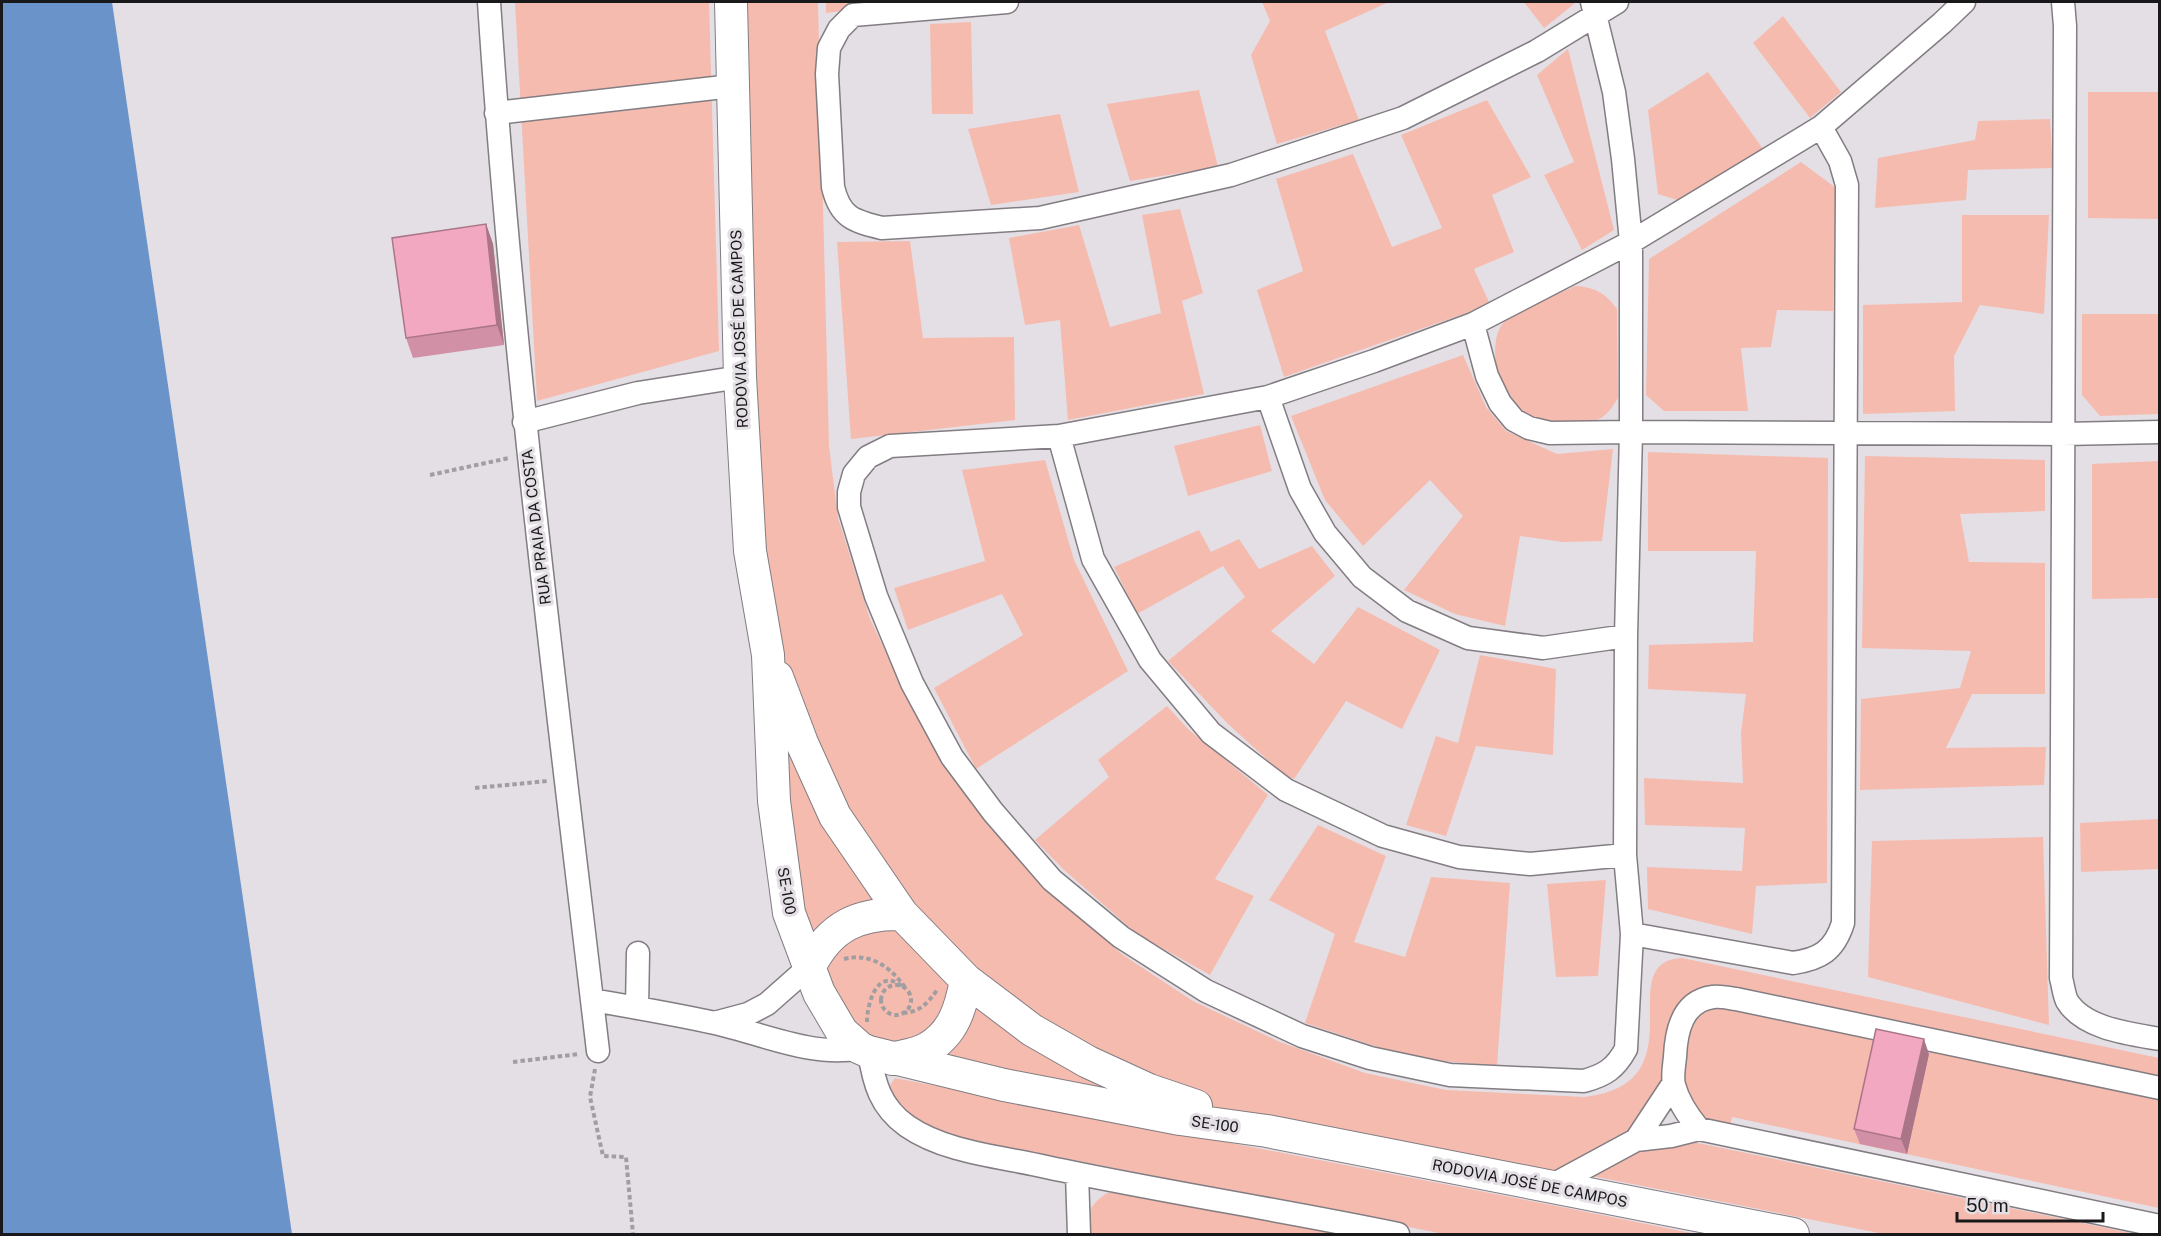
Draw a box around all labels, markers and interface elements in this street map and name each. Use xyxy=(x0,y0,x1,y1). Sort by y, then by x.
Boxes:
street label: RODOVIA JOSÉ DE CAMPOS xyxy=(727,229,751,429)
street label: RUA PRAIA DA COSTA xyxy=(518,448,554,606)
street label: SE-100 xyxy=(774,866,800,916)
street label: SE-100 xyxy=(1190,1112,1240,1136)
street label: RODOVIA JOSÉ DE CAMPOS xyxy=(1431,1156,1629,1210)
scale bar xyxy=(1957,1185,2102,1223)
text: 50 m xyxy=(1966,1195,2009,1216)

